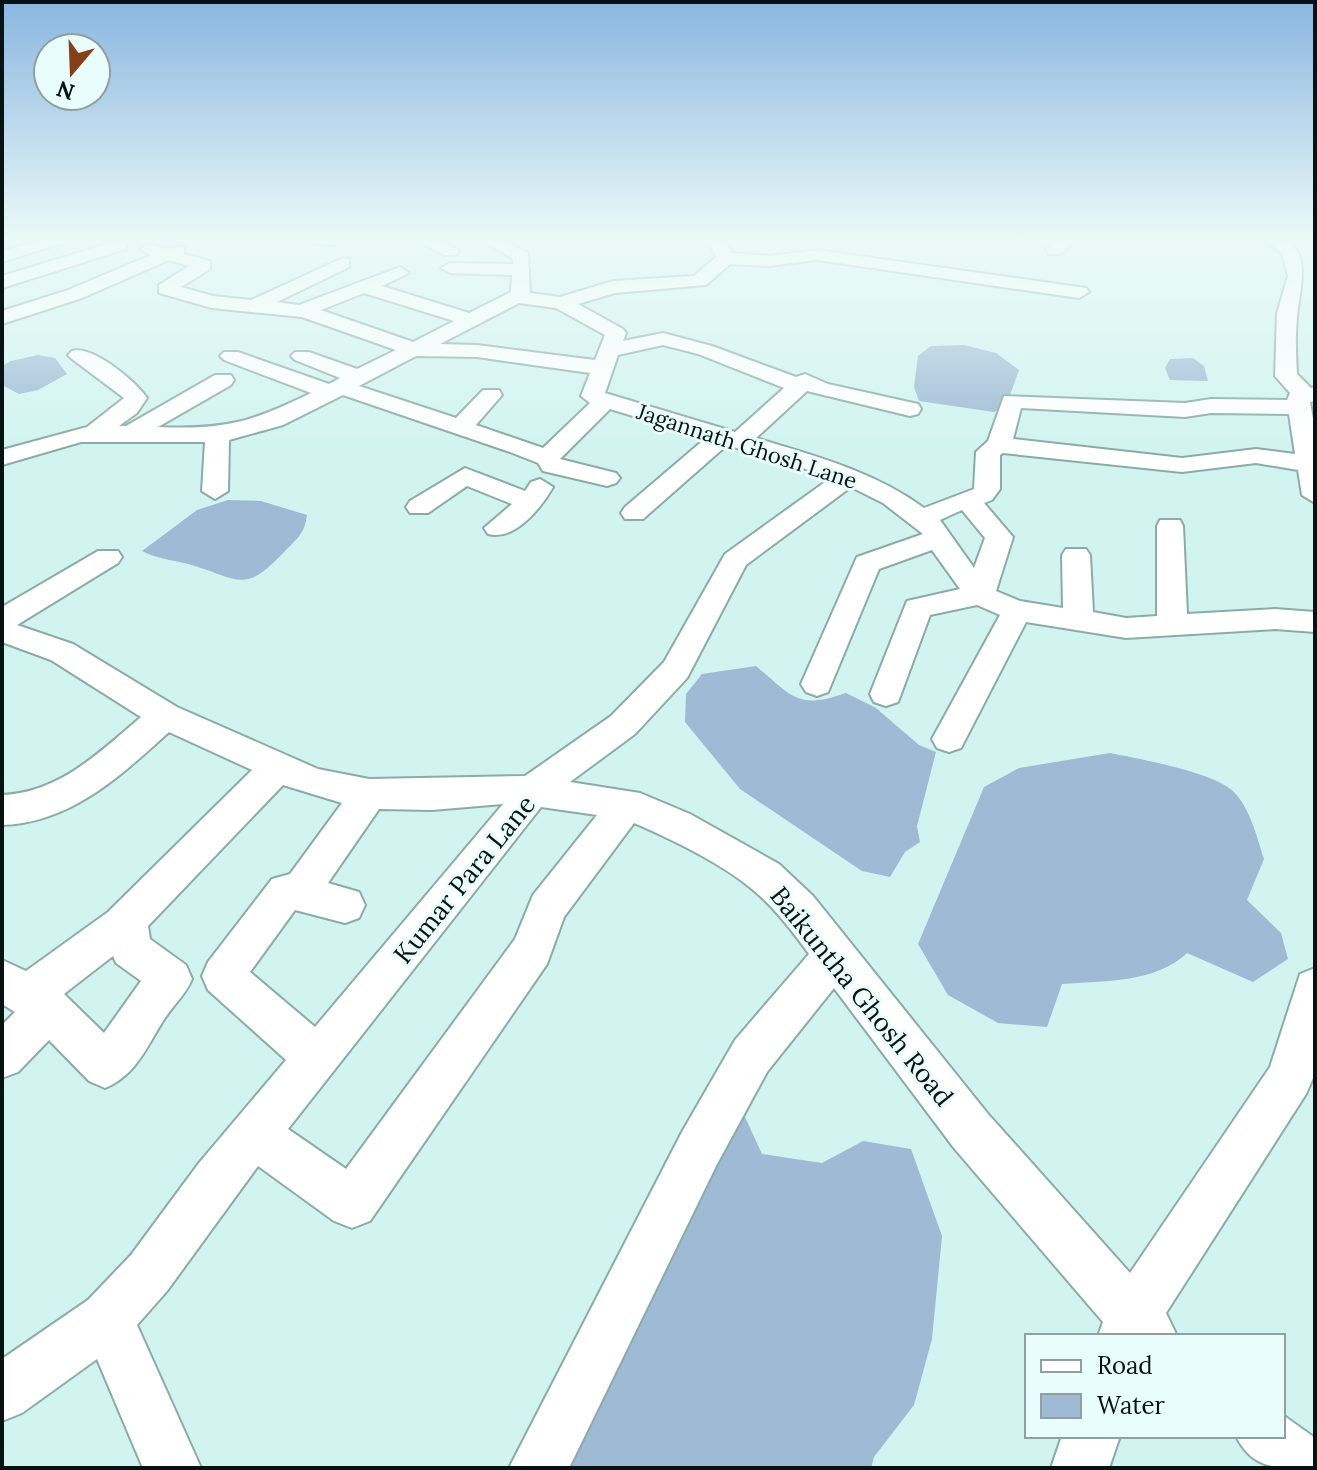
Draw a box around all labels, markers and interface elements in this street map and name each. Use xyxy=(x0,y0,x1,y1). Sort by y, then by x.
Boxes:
north arrow xyxy=(32,32,112,112)
text: N xyxy=(53,75,78,107)
street label: Jagannath Ghosh Lane xyxy=(632,397,861,495)
street label: Kumar Para Lane xyxy=(386,788,542,970)
street label: Baikuntha Ghosh Road xyxy=(763,879,961,1113)
legend xyxy=(1025,1334,1285,1438)
text: Road xyxy=(1097,1350,1153,1381)
text: Water xyxy=(1097,1390,1165,1421)

